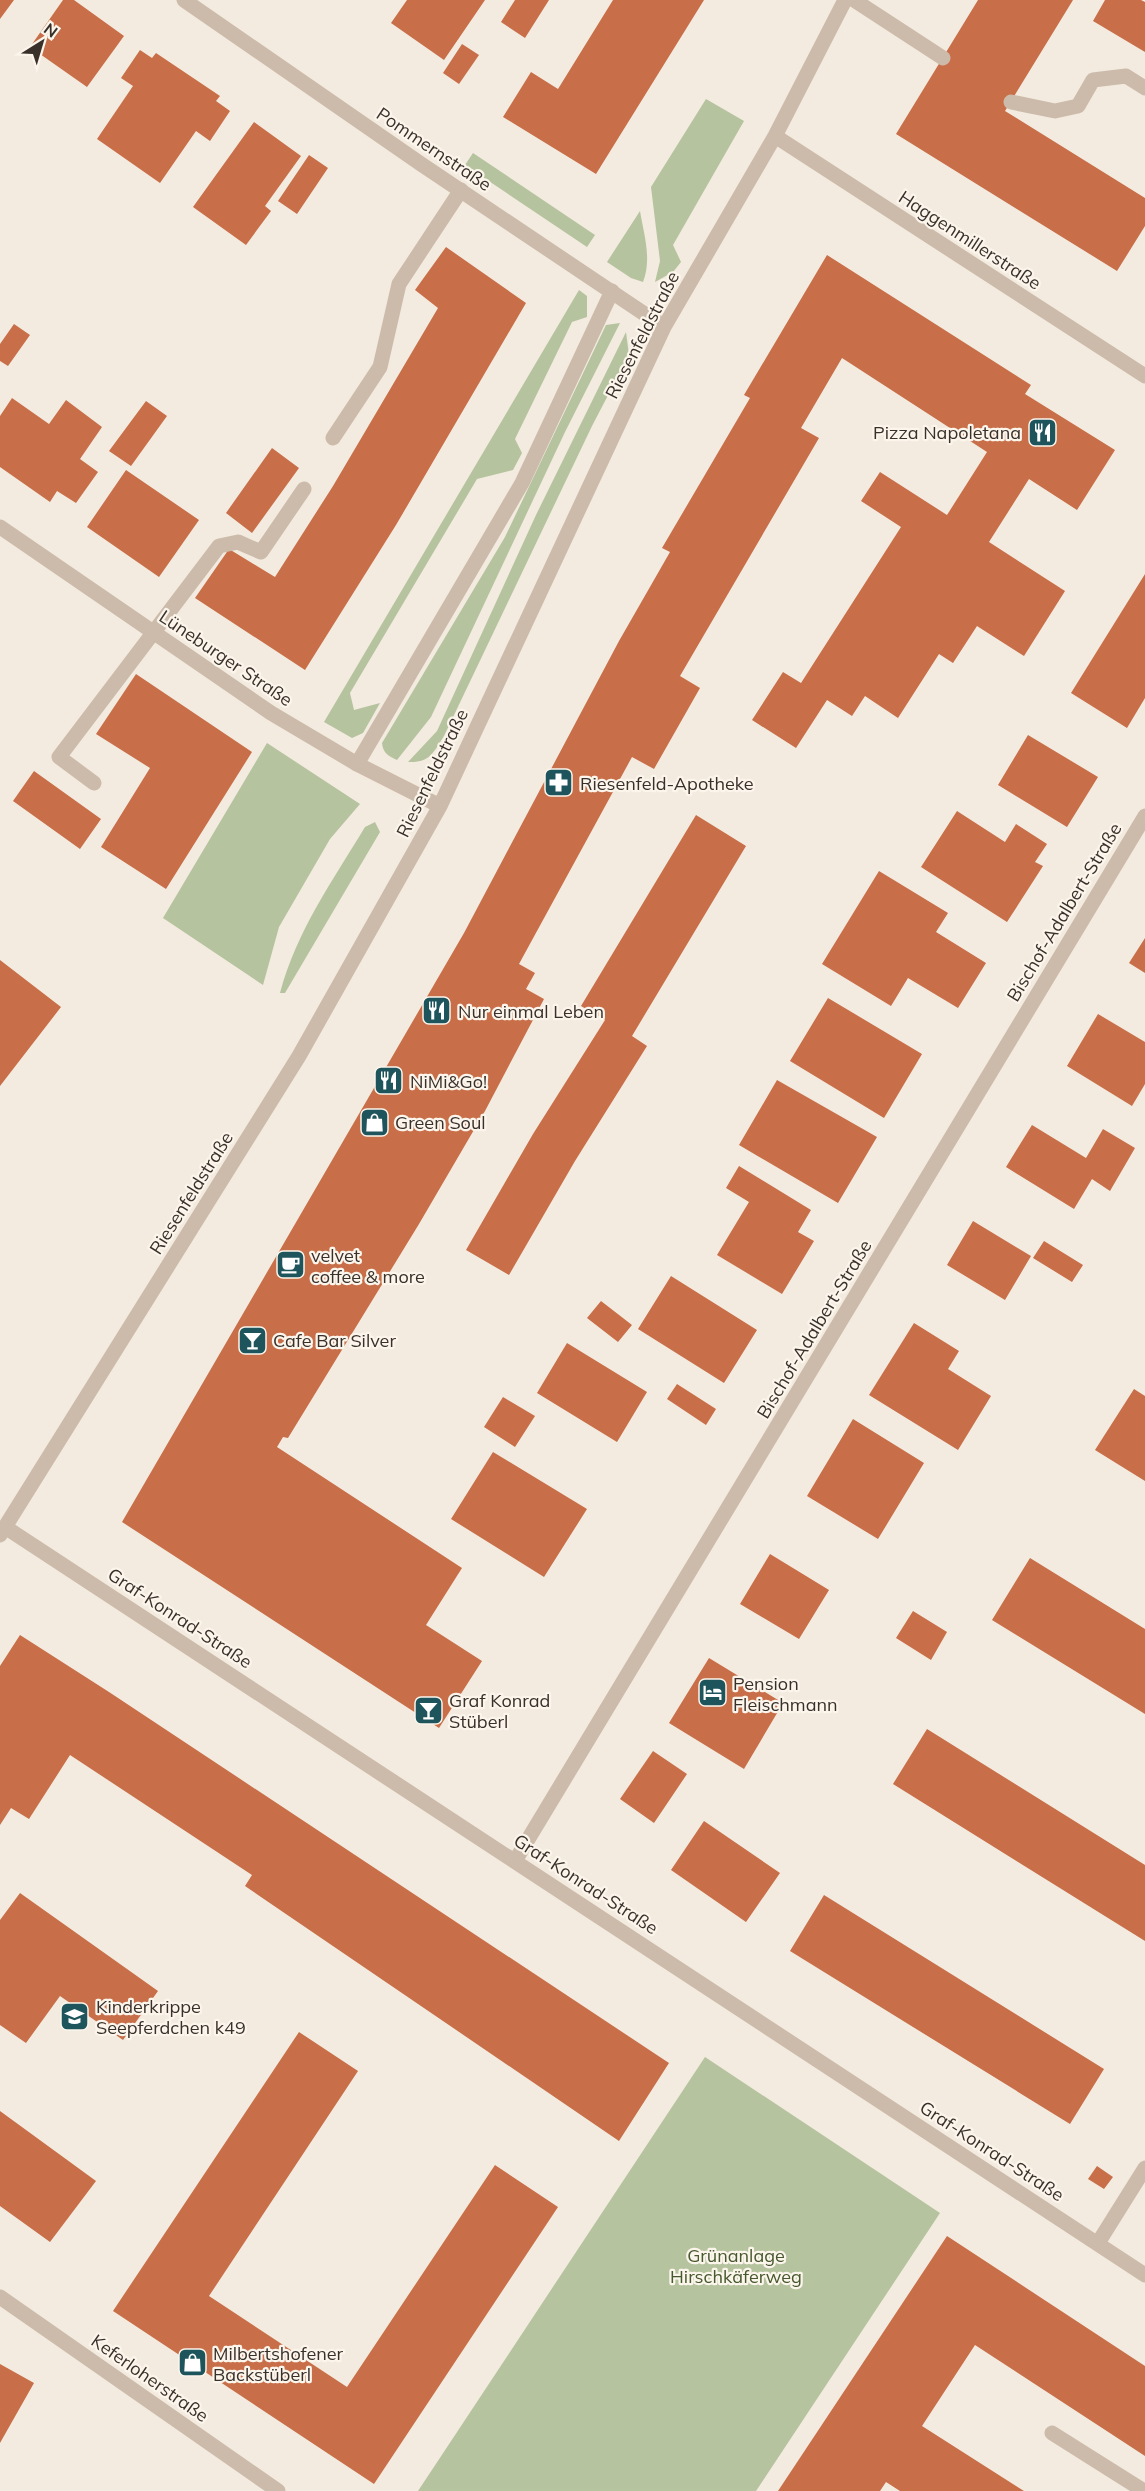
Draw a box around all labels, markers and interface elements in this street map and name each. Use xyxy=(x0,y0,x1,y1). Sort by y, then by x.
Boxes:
north arrow xyxy=(12,12,72,72)
text: N xyxy=(40,18,62,42)
street label: Pommernstraße xyxy=(372,102,496,196)
street label: Haggenmillerstraße xyxy=(894,185,1046,295)
street label: Riesenfeldstraße xyxy=(600,267,684,403)
restaurant icon: Pizza Napoletana xyxy=(1026,416,1058,448)
place label: Pizza Napoletana xyxy=(873,421,1021,444)
street label: Lüneburger Straße xyxy=(155,605,297,711)
street label: Riesenfeldstraße xyxy=(391,705,473,841)
pharmacy icon: Riesenfeld-Apotheke xyxy=(543,767,575,799)
place label: Riesenfeld-Apotheke xyxy=(580,772,754,795)
street label: Bischof-Adalbert-Straße xyxy=(1002,818,1126,1006)
restaurant icon: Nur einmal Leben xyxy=(421,995,453,1027)
place label: Nur einmal Leben xyxy=(458,1000,604,1023)
restaurant icon: NiMi&Go! xyxy=(373,1065,405,1097)
place label: NiMi&Go! xyxy=(410,1070,487,1093)
shop icon: Green Soul xyxy=(358,1106,390,1138)
place label: Green Soul xyxy=(395,1111,486,1134)
street label: Riesenfeldstraße xyxy=(144,1128,238,1258)
street label: Bischof-Adalbert-Straße xyxy=(752,1235,876,1423)
place label: velvet coffee & more xyxy=(311,1244,425,1288)
cafe icon: velvet coffee & more xyxy=(274,1249,306,1281)
bar icon: Cafe Bar Silver xyxy=(236,1324,268,1356)
place label: Cafe Bar Silver xyxy=(273,1329,396,1352)
street label: Graf-Konrad-Straße xyxy=(104,1563,256,1673)
place label: Pension Fleischmann xyxy=(733,1672,838,1716)
hotel icon: Pension Fleischmann xyxy=(696,1677,728,1709)
place label: Graf Konrad Stüberl xyxy=(449,1689,550,1733)
bar icon: Graf Konrad Stüberl xyxy=(412,1694,444,1726)
street label: Graf-Konrad-Straße xyxy=(510,1829,662,1939)
place label: Kinderkrippe Seepferdchen k49 xyxy=(96,1995,246,2039)
school or university icon: Kinderkrippe Seepferdchen k49 xyxy=(59,2000,91,2032)
street label: Graf-Konrad-Straße xyxy=(916,2096,1068,2206)
park label: Grünanlage Hirschkäferweg xyxy=(670,2244,802,2288)
street label: Keferloherstraße xyxy=(87,2329,213,2427)
place label: Milbertshofener Backstüberl xyxy=(213,2342,344,2386)
shop icon: Milbertshofener Backstüberl xyxy=(176,2347,208,2379)

